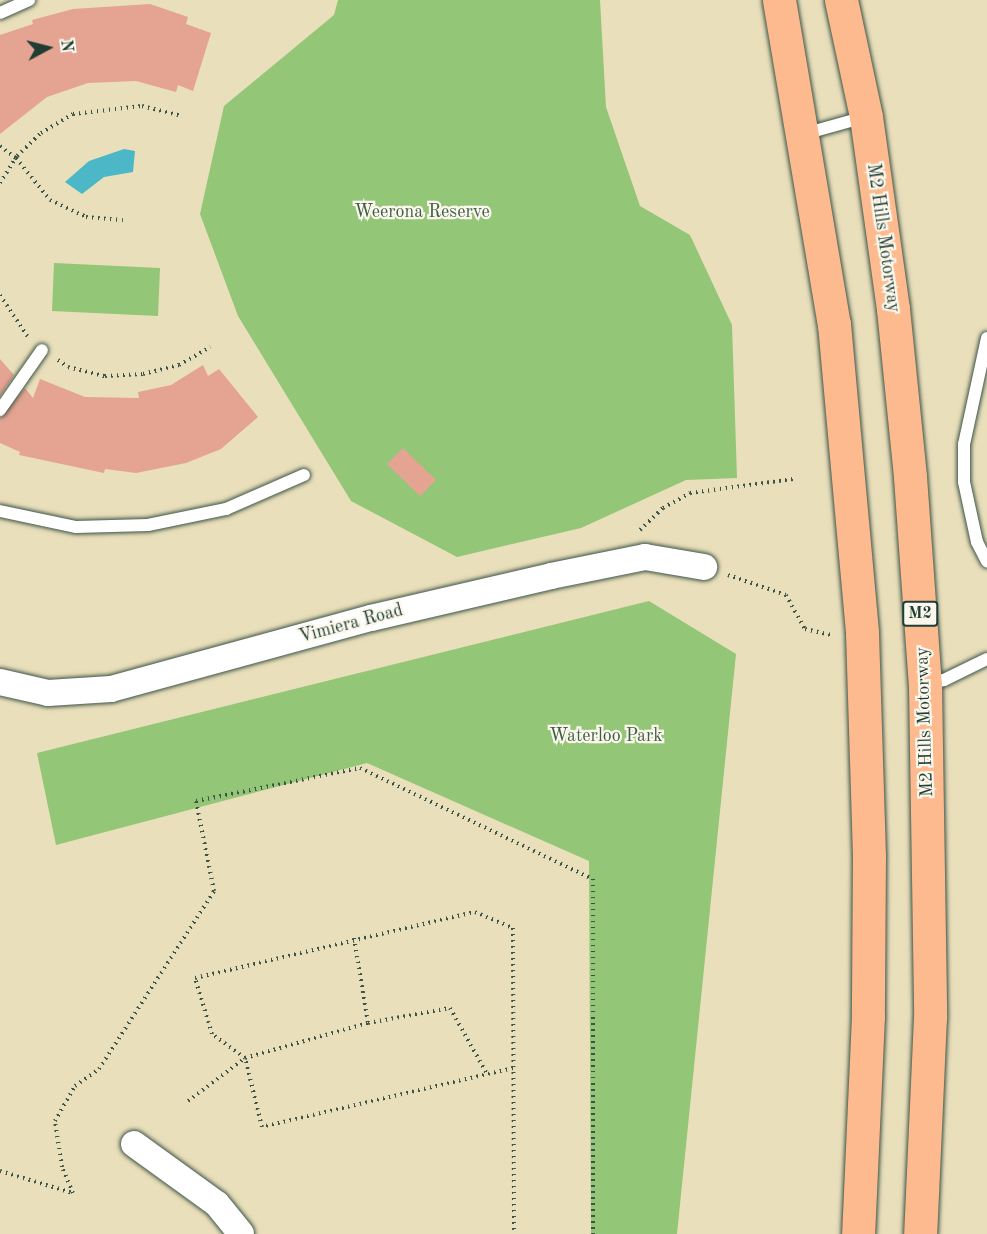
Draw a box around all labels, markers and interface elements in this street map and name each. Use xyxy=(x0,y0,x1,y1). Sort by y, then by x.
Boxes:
north arrow xyxy=(18,18,78,78)
text: N xyxy=(57,39,75,53)
street label: M2 Hills Motorway xyxy=(862,162,904,314)
park label: Weerona Reserve xyxy=(354,201,490,223)
street label: Vimiera Road xyxy=(297,600,405,648)
road number: M2 xyxy=(902,601,938,627)
street label: M2 Hills Motorway xyxy=(912,647,938,797)
park label: Waterloo Park xyxy=(549,725,663,747)

